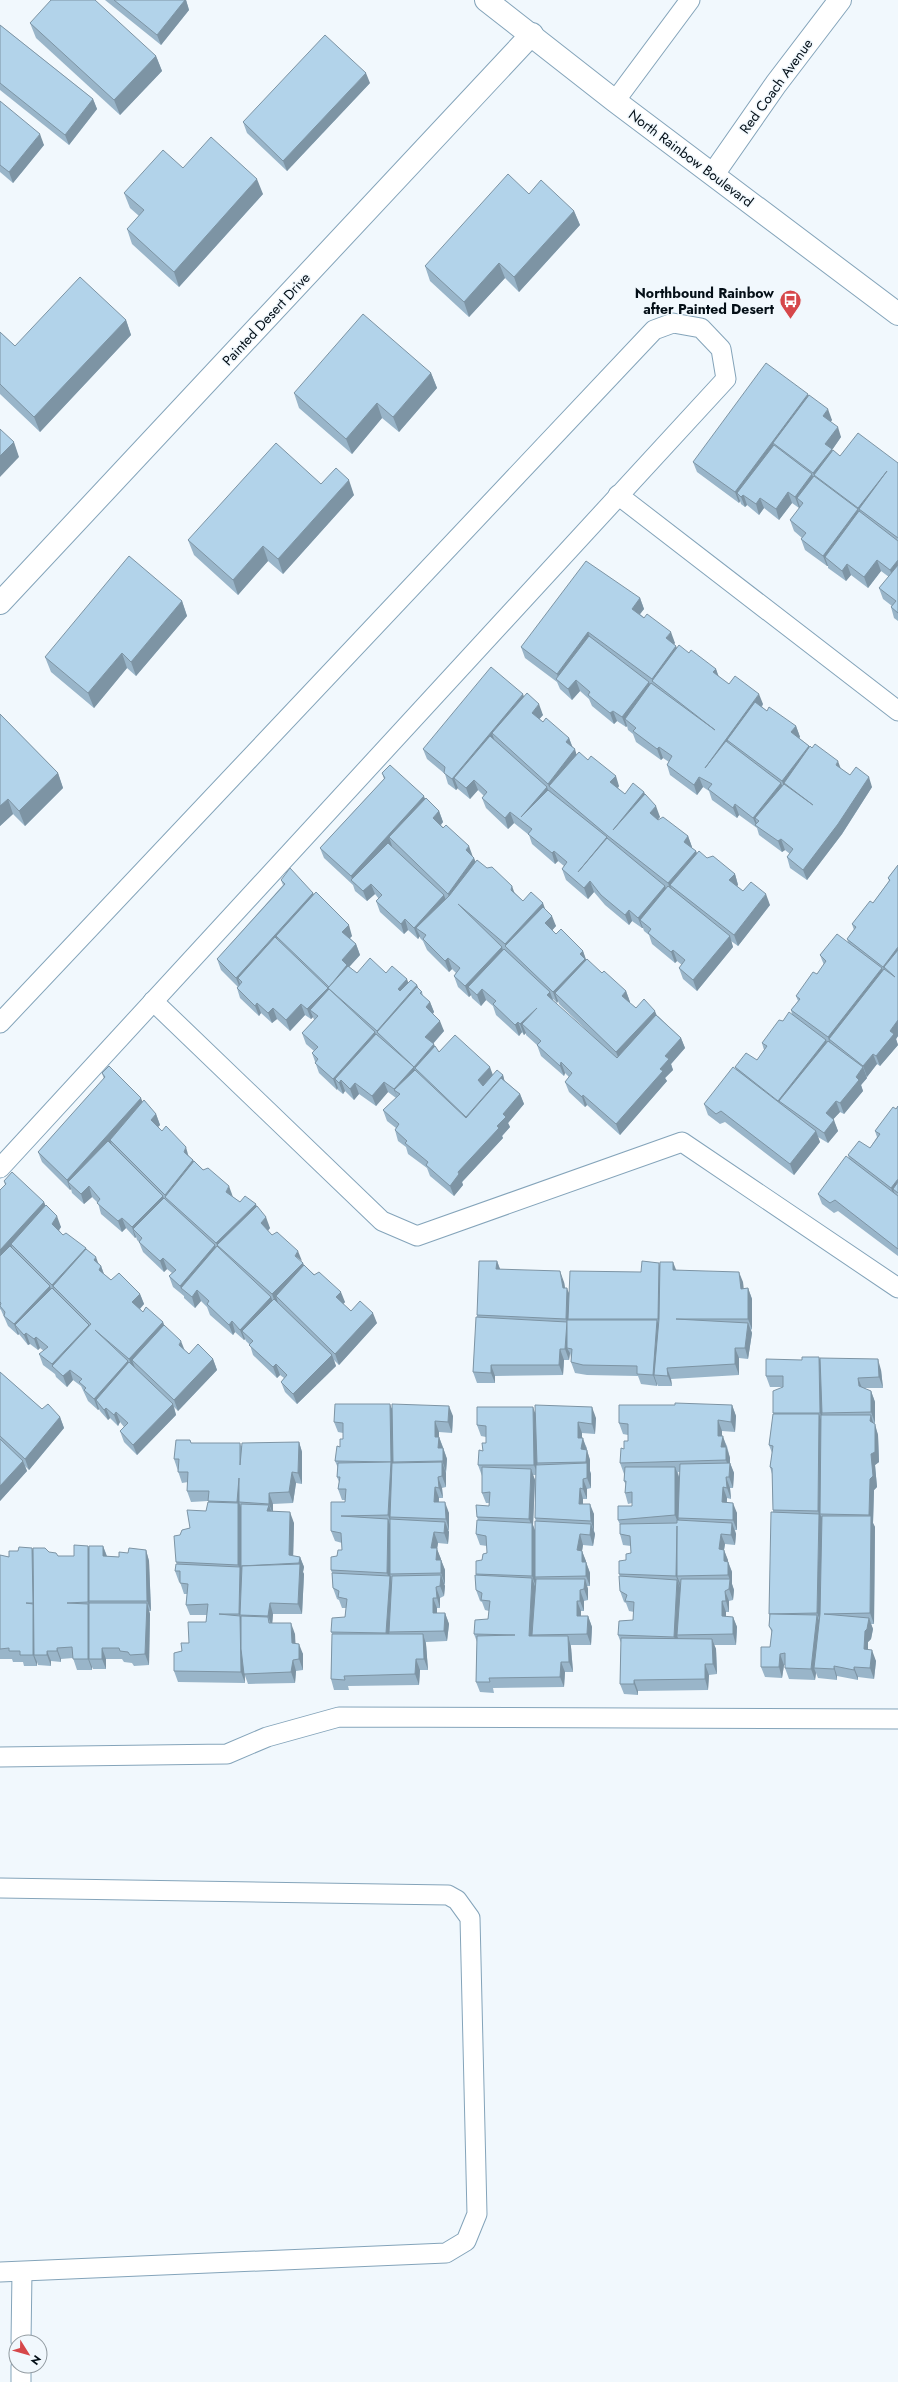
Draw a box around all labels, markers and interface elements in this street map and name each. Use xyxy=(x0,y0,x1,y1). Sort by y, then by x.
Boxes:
street label: Red Coach Avenue xyxy=(735,34,817,138)
street label: North Rainbow Boulevard xyxy=(624,104,758,212)
street label: Painted Desert Drive xyxy=(217,268,315,370)
place label: Northbound Rainbow after Painted Desert xyxy=(635,283,775,319)
bus stop icon: Northbound Rainbow after Painted Desert xyxy=(777,288,803,321)
north arrow xyxy=(8,2334,48,2374)
text: N xyxy=(27,2352,45,2368)

